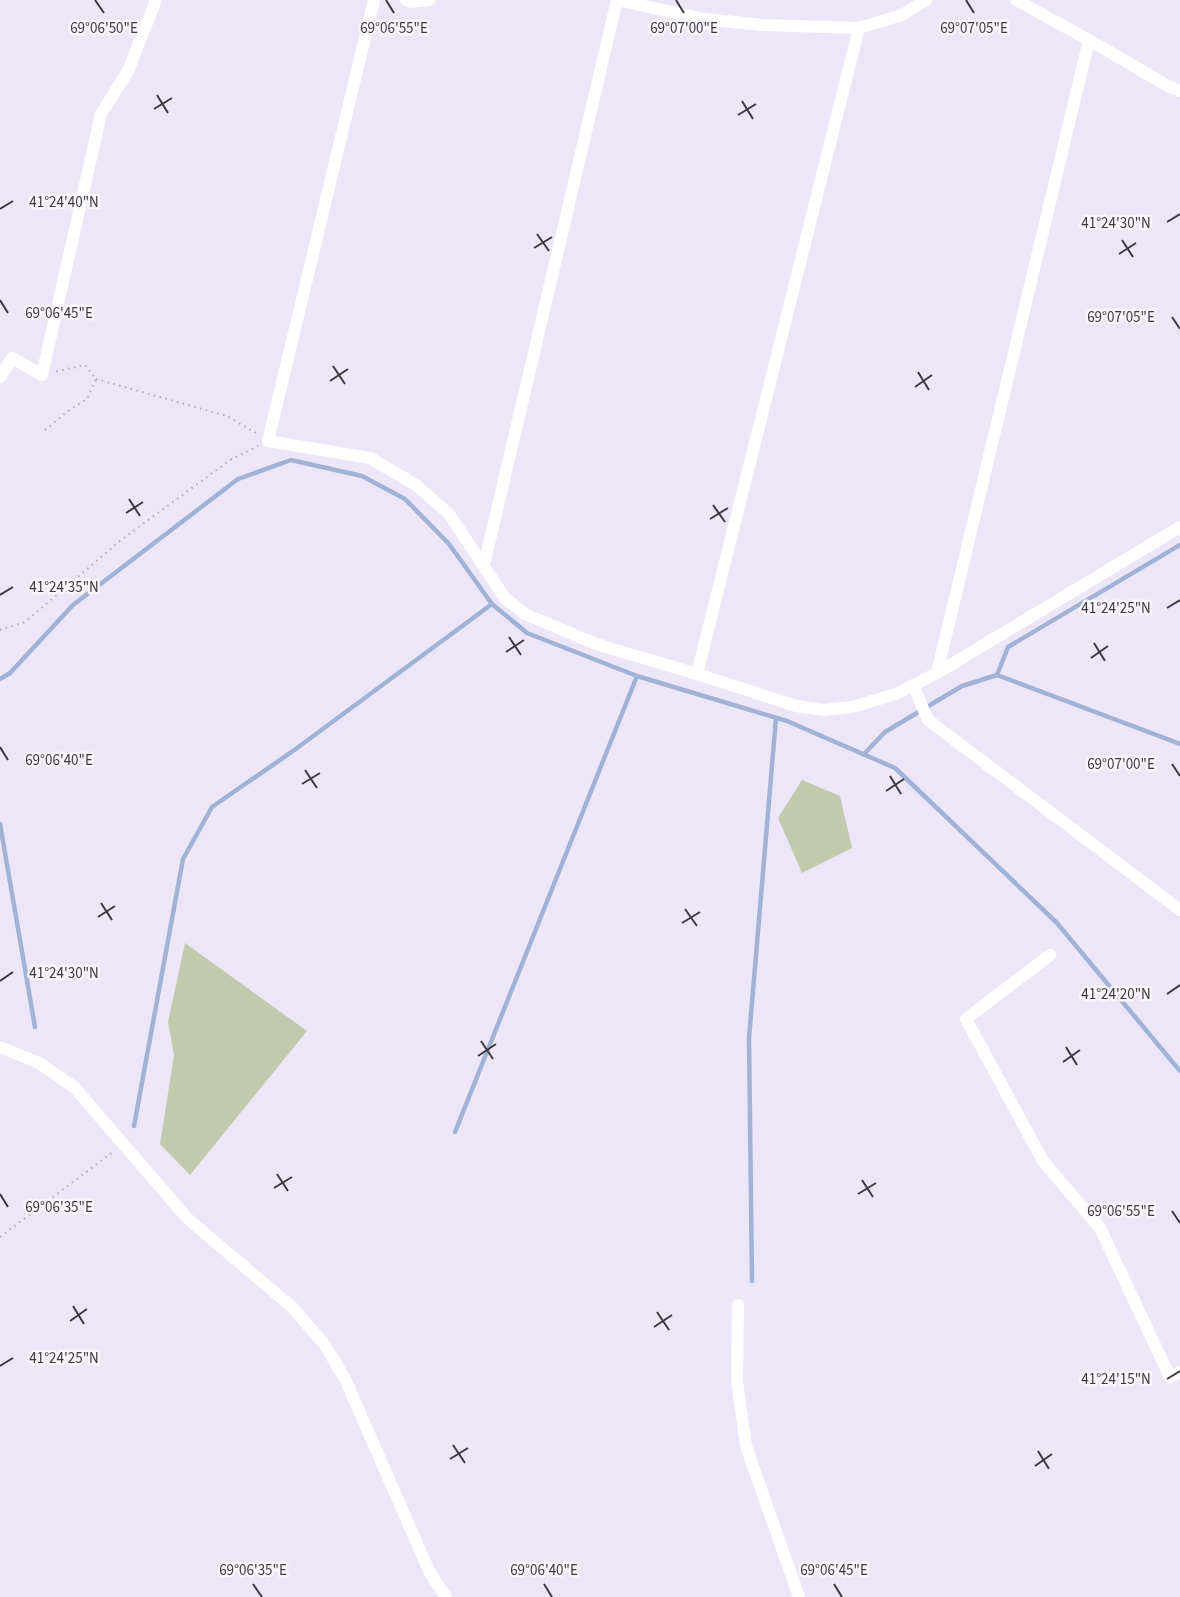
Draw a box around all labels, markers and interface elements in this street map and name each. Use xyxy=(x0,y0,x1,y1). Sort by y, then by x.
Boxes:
text: 69°06'50"E xyxy=(70,18,138,39)
text: 69°06'55"E xyxy=(360,18,428,39)
text: 69°07'00"E xyxy=(650,18,718,39)
text: 69°07'05"E xyxy=(940,18,1008,39)
text: 41°24'40"N xyxy=(29,192,99,213)
text: 41°24'30"N xyxy=(1081,213,1151,234)
text: 69°06'45"E xyxy=(25,303,93,324)
text: 69°07'05"E xyxy=(1087,307,1155,328)
text: 41°24'35"N xyxy=(29,577,99,598)
text: 41°24'25"N xyxy=(1081,598,1151,619)
text: 69°06'40"E xyxy=(25,750,93,771)
text: 69°07'00"E xyxy=(1087,754,1155,775)
text: 41°24'30"N xyxy=(29,963,99,984)
text: 41°24'20"N xyxy=(1081,984,1151,1005)
text: 69°06'35"E xyxy=(25,1197,93,1218)
text: 69°06'55"E xyxy=(1087,1201,1155,1222)
text: 41°24'25"N xyxy=(29,1348,99,1369)
text: 41°24'15"N xyxy=(1081,1369,1151,1390)
text: 69°06'35"E xyxy=(219,1560,287,1581)
text: 69°06'40"E xyxy=(510,1560,578,1581)
text: 69°06'45"E xyxy=(800,1560,868,1581)

